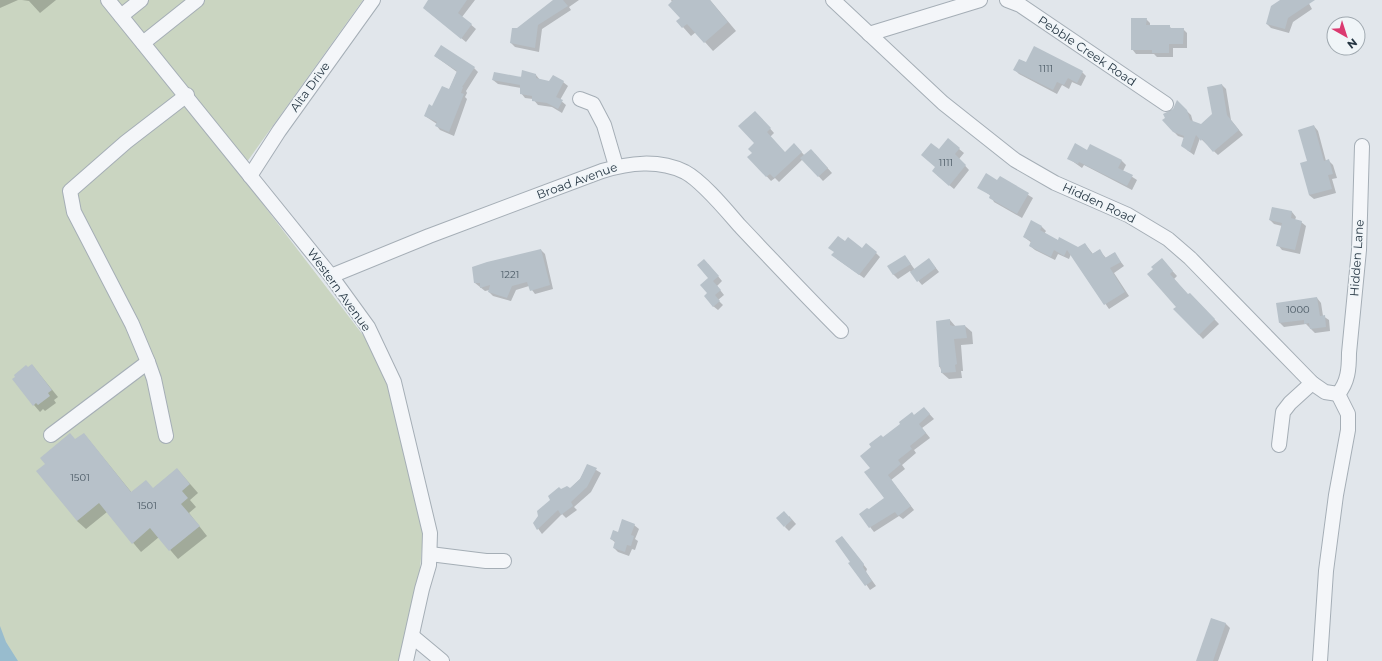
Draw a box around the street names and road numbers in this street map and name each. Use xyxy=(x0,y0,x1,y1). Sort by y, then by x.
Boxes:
street label: Pebble Creek Road xyxy=(1035,12,1139,89)
street label: Alta Drive xyxy=(286,59,333,115)
street label: Broad Avenue xyxy=(534,159,619,202)
street label: Hidden Road xyxy=(1060,179,1138,226)
street label: Hidden Lane xyxy=(1346,219,1367,297)
street label: Western Avenue xyxy=(304,245,375,334)

